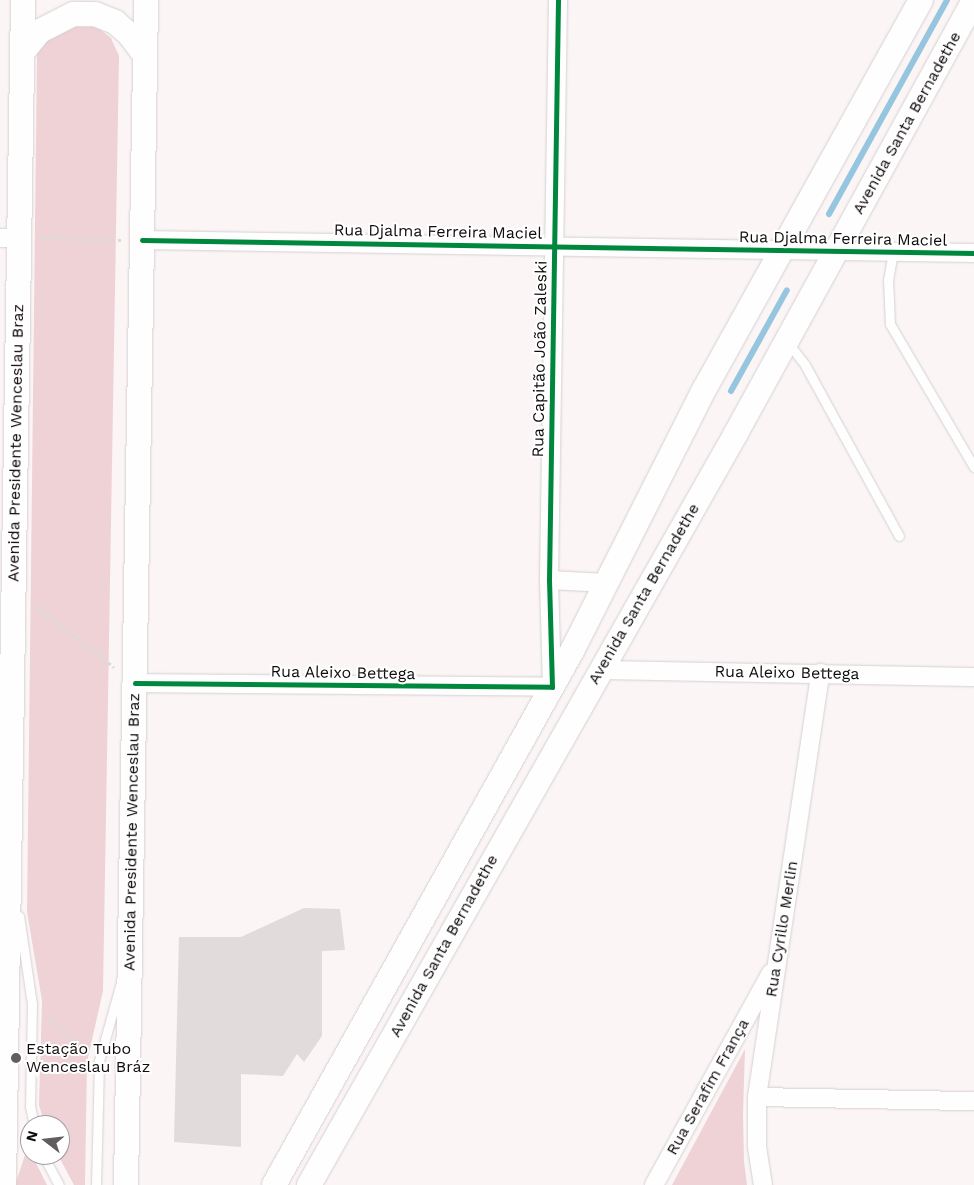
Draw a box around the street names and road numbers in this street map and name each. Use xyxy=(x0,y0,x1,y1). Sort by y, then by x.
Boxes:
street label: Avenida Santa Bernadethe xyxy=(849,28,965,218)
street label: Rua Djalma Ferreira Maciel xyxy=(333,221,543,243)
street label: Rua Djalma Ferreira Maciel xyxy=(738,228,948,250)
street label: Rua Capitão João Zaleski xyxy=(529,260,551,458)
street label: Avenida Presidente Wenceslau Braz xyxy=(4,303,28,583)
street label: Avenida Santa Bernadethe xyxy=(584,500,704,688)
street label: Rua Aleixo Bettega xyxy=(270,662,416,684)
street label: Rua Aleixo Bettega xyxy=(714,662,860,684)
street label: Avenida Presidente Wenceslau Braz xyxy=(120,692,144,972)
street label: Avenida Santa Bernadethe xyxy=(386,851,502,1041)
street label: Rua Cyrillo Merlin xyxy=(762,859,802,999)
street label: Rua Serafim França xyxy=(662,1015,754,1159)

